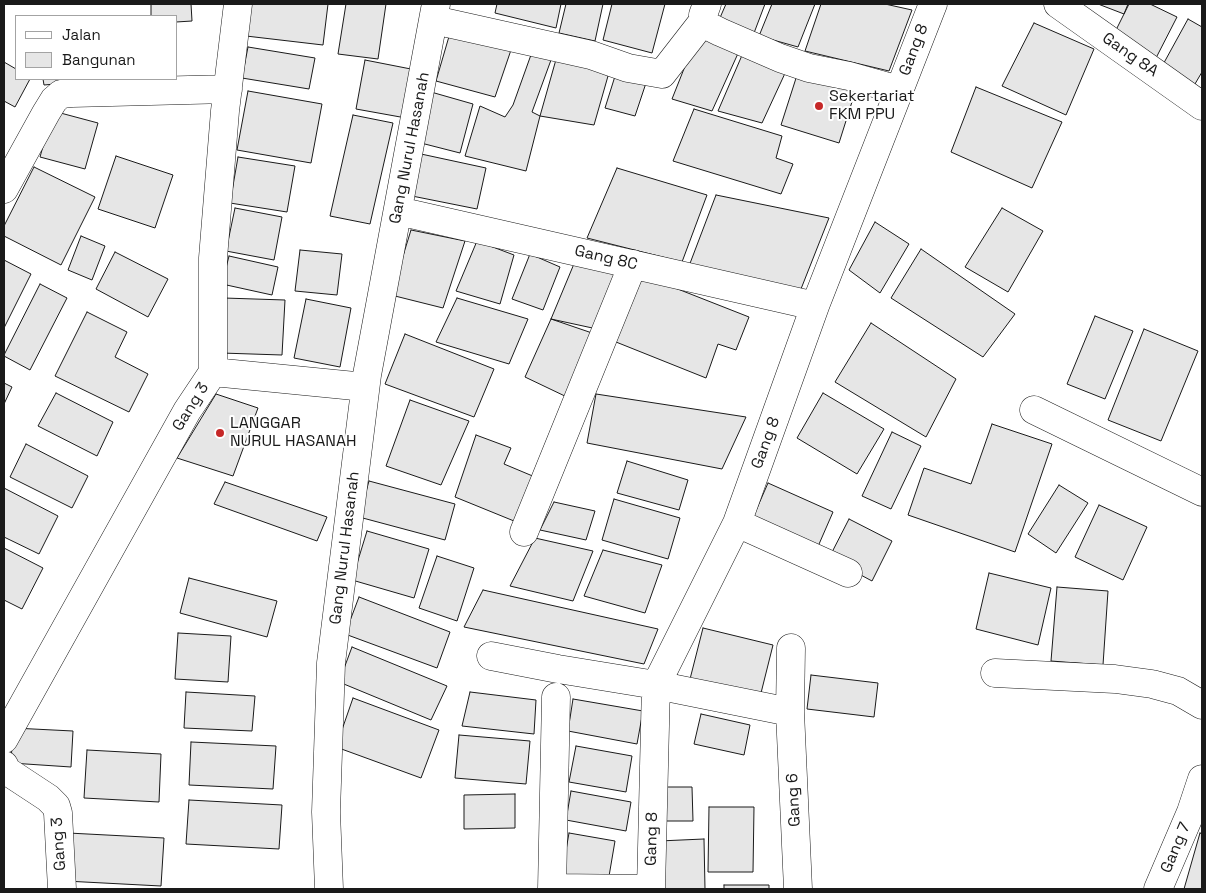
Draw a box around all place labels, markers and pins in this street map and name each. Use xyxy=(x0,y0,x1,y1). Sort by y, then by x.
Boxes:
place label: Sekertariat FKM PPU xyxy=(829,87,914,125)
marker: Sekertariat FKM PPU xyxy=(813,100,825,112)
place label: LANGGAR NURUL HASANAH xyxy=(230,414,356,452)
marker: LANGGAR NURUL HASANAH xyxy=(214,427,226,439)

